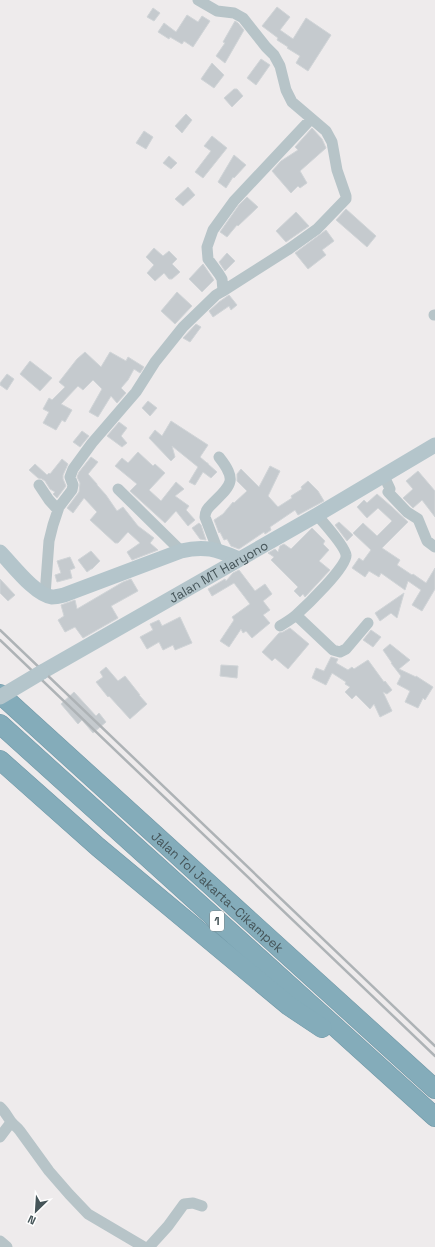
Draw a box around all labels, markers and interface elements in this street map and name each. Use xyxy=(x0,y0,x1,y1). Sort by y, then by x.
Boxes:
street label: Jalan MT Haryono xyxy=(166,536,271,606)
street label: Jalan Tol Jakarta–Cikampek xyxy=(148,827,287,956)
road number: 1 xyxy=(210,911,224,931)
north arrow xyxy=(16,1191,56,1231)
text: N xyxy=(25,1212,38,1228)

